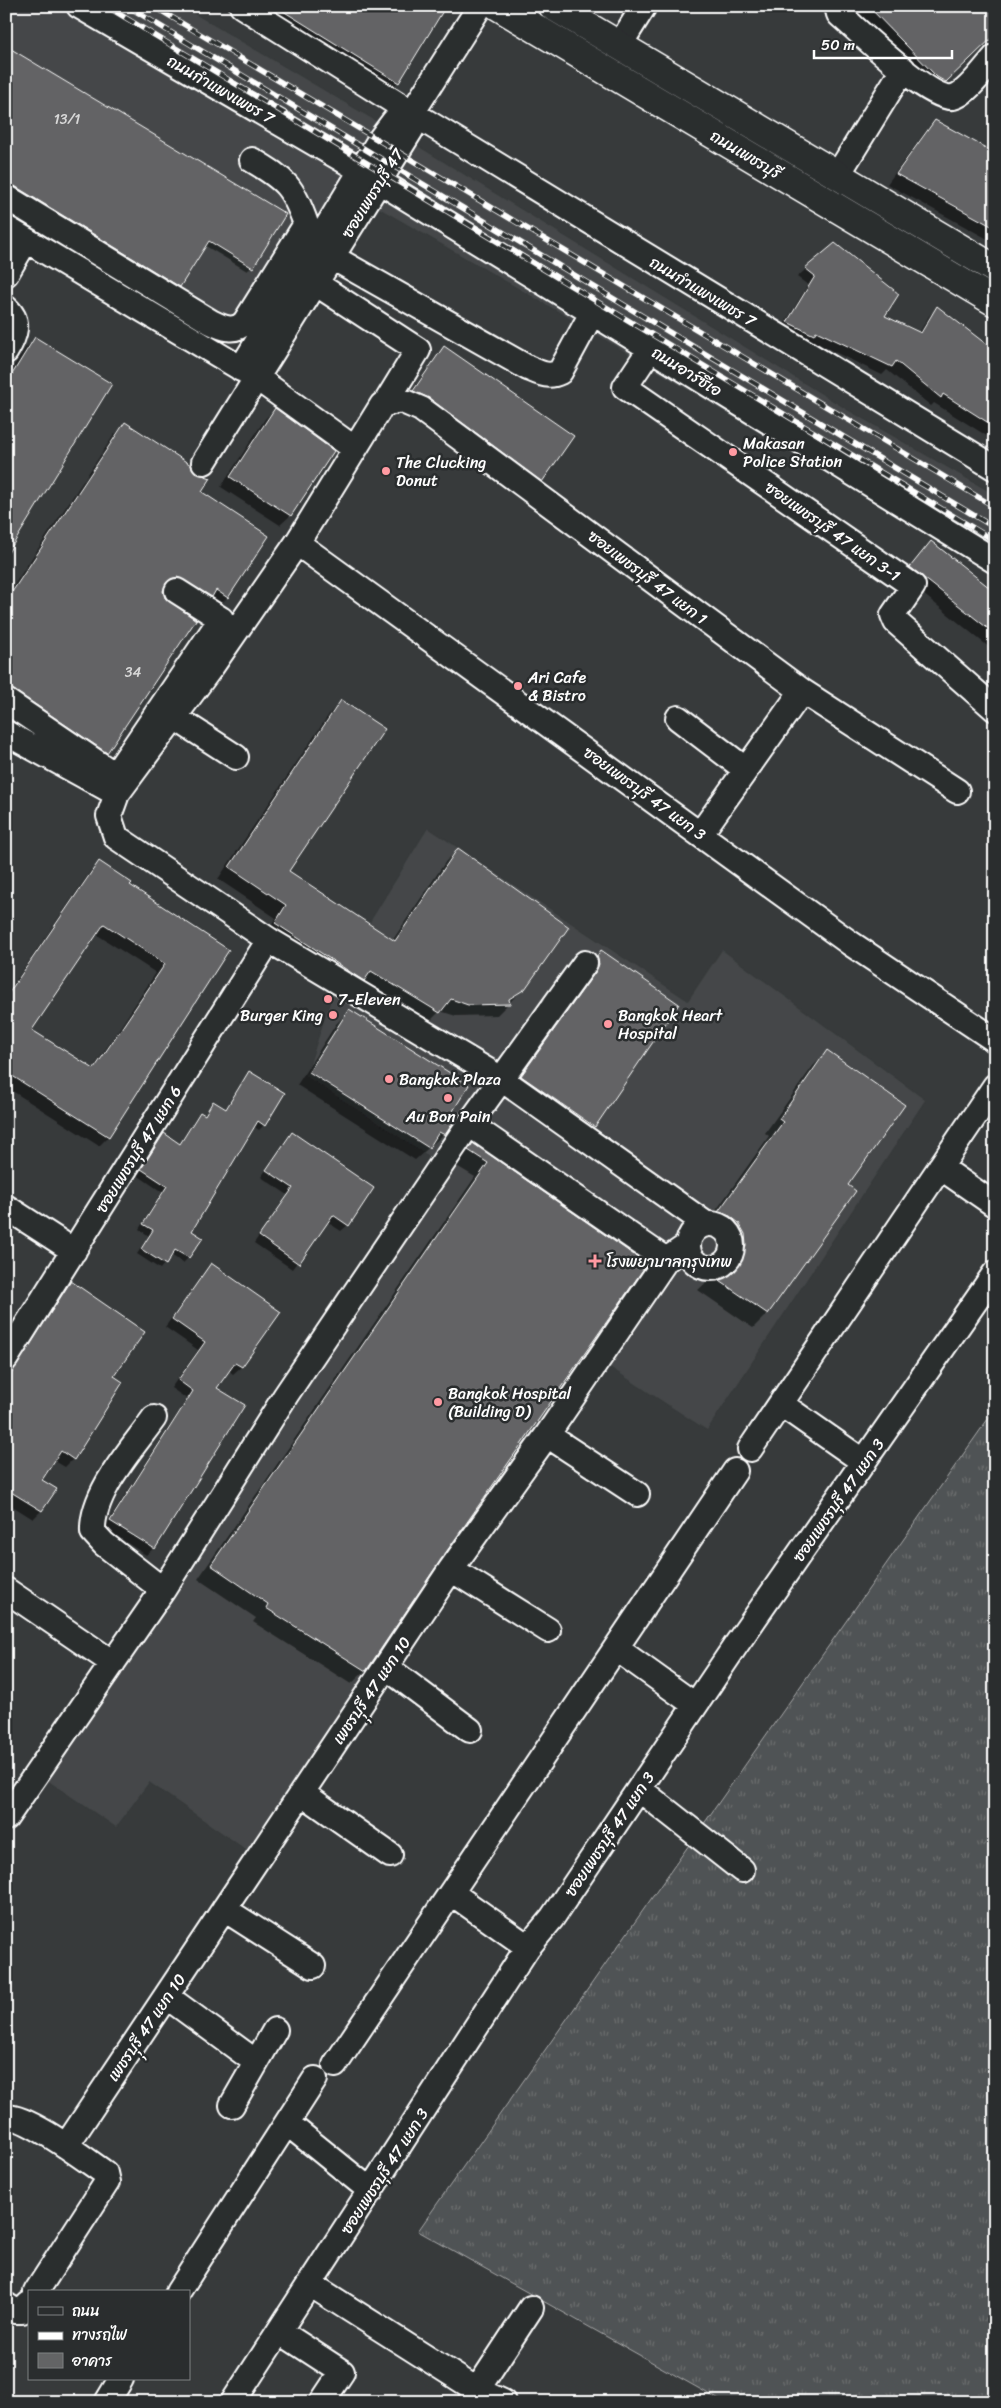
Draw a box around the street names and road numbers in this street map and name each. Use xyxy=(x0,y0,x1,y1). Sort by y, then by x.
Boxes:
street label: ถนนกำแพงเพชร 7 xyxy=(161,47,281,133)
street label: ถนนเพชรบุรี xyxy=(704,122,789,188)
street label: ซอยเพชรบุรี 47 xyxy=(333,142,412,244)
street label: ถนนกำแพงเพชร 7 xyxy=(644,248,763,335)
street label: ถนนอาร์ซีเอ xyxy=(646,338,728,405)
street label: ซอยเพชรบุรี 47 แยก 3-1 xyxy=(759,473,907,589)
street label: ซอยเพชรบุรี 47 แยก 1 xyxy=(581,522,714,633)
street label: ซอยเพชรบุรี 47 แยก 3 xyxy=(577,739,713,848)
street label: ซอยเพชรบุรี 47 แยก 6 xyxy=(87,1079,190,1219)
street label: ซอยเพชรบุรี 47 แยก 3 xyxy=(785,1432,892,1569)
street label: เพชรบุุรี 47 แยก 10 xyxy=(324,1630,421,1752)
street label: ซอยเพชรบุรี 47 แยก 3 xyxy=(556,1765,662,1903)
street label: เพชรบุุรี 47 แยก 10 xyxy=(99,1967,196,2089)
street label: ซอยเพชรบุรี 47 แยก 3 xyxy=(332,2102,437,2241)

